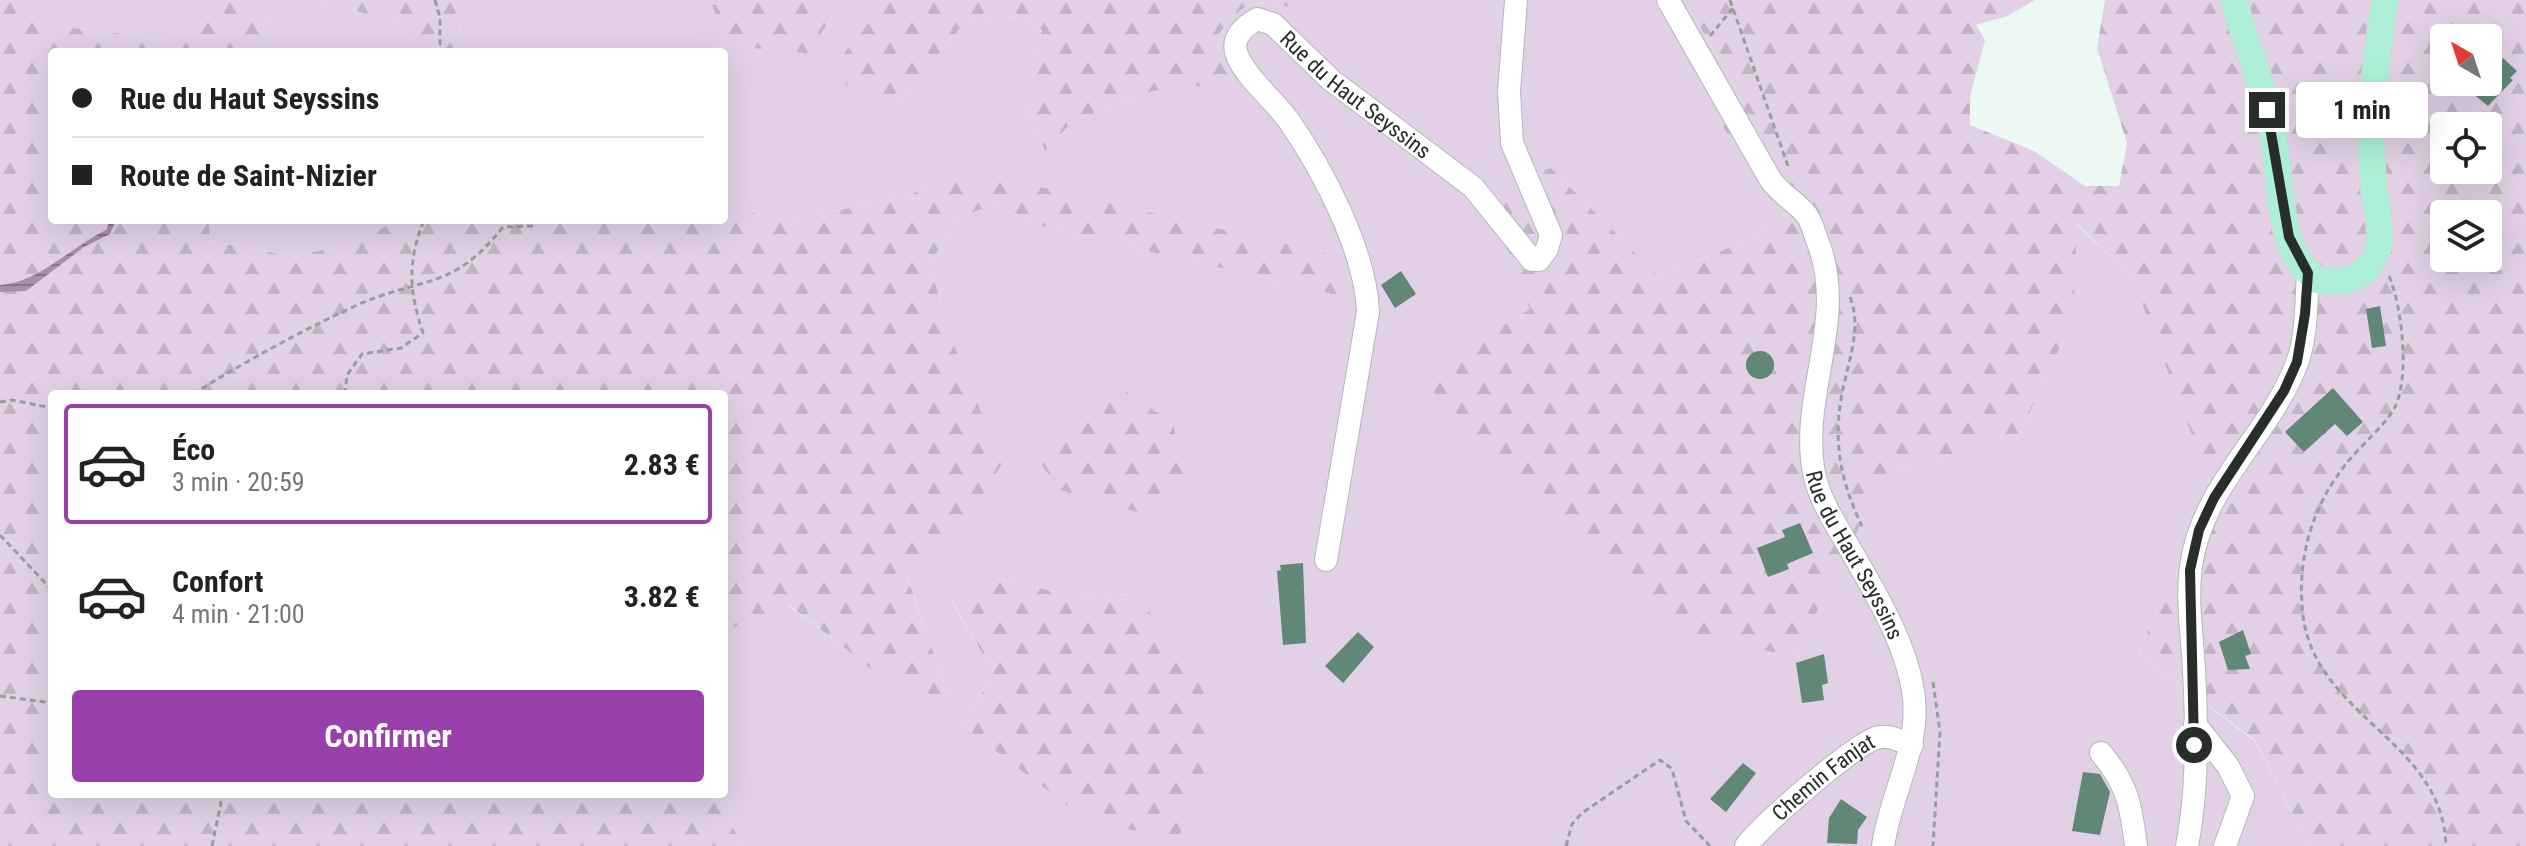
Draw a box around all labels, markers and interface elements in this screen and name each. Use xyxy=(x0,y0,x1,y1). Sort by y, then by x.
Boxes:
north arrow xyxy=(2430,24,2502,96)
map controls xyxy=(2430,24,2502,272)
street label: Rue du Haut Seyssins xyxy=(1275,26,1436,163)
text: Rue du Haut Seyssins xyxy=(120,81,379,116)
callout: 1 min xyxy=(2295,82,2427,138)
route end xyxy=(2249,92,2285,128)
text: 1 min xyxy=(2333,95,2391,125)
button: locate xyxy=(2430,112,2502,184)
text: Route de Saint-Nizier xyxy=(120,158,377,193)
button: layers xyxy=(2430,200,2502,272)
icon: car xyxy=(76,428,148,500)
text: Éco xyxy=(172,432,215,467)
text: 2.83 € xyxy=(624,447,700,482)
text: 3 min · 20:59 xyxy=(172,467,305,497)
street label: Rue du Haut Seyssins xyxy=(1801,468,1909,643)
icon: car xyxy=(76,560,148,632)
text: Confort xyxy=(172,564,263,599)
text: 3.82 € xyxy=(624,579,700,614)
text: 4 min · 21:00 xyxy=(172,599,305,629)
button: Confirmer xyxy=(72,690,704,782)
route start xyxy=(2176,727,2212,763)
street label: Chemin Fanjat xyxy=(1767,728,1879,826)

